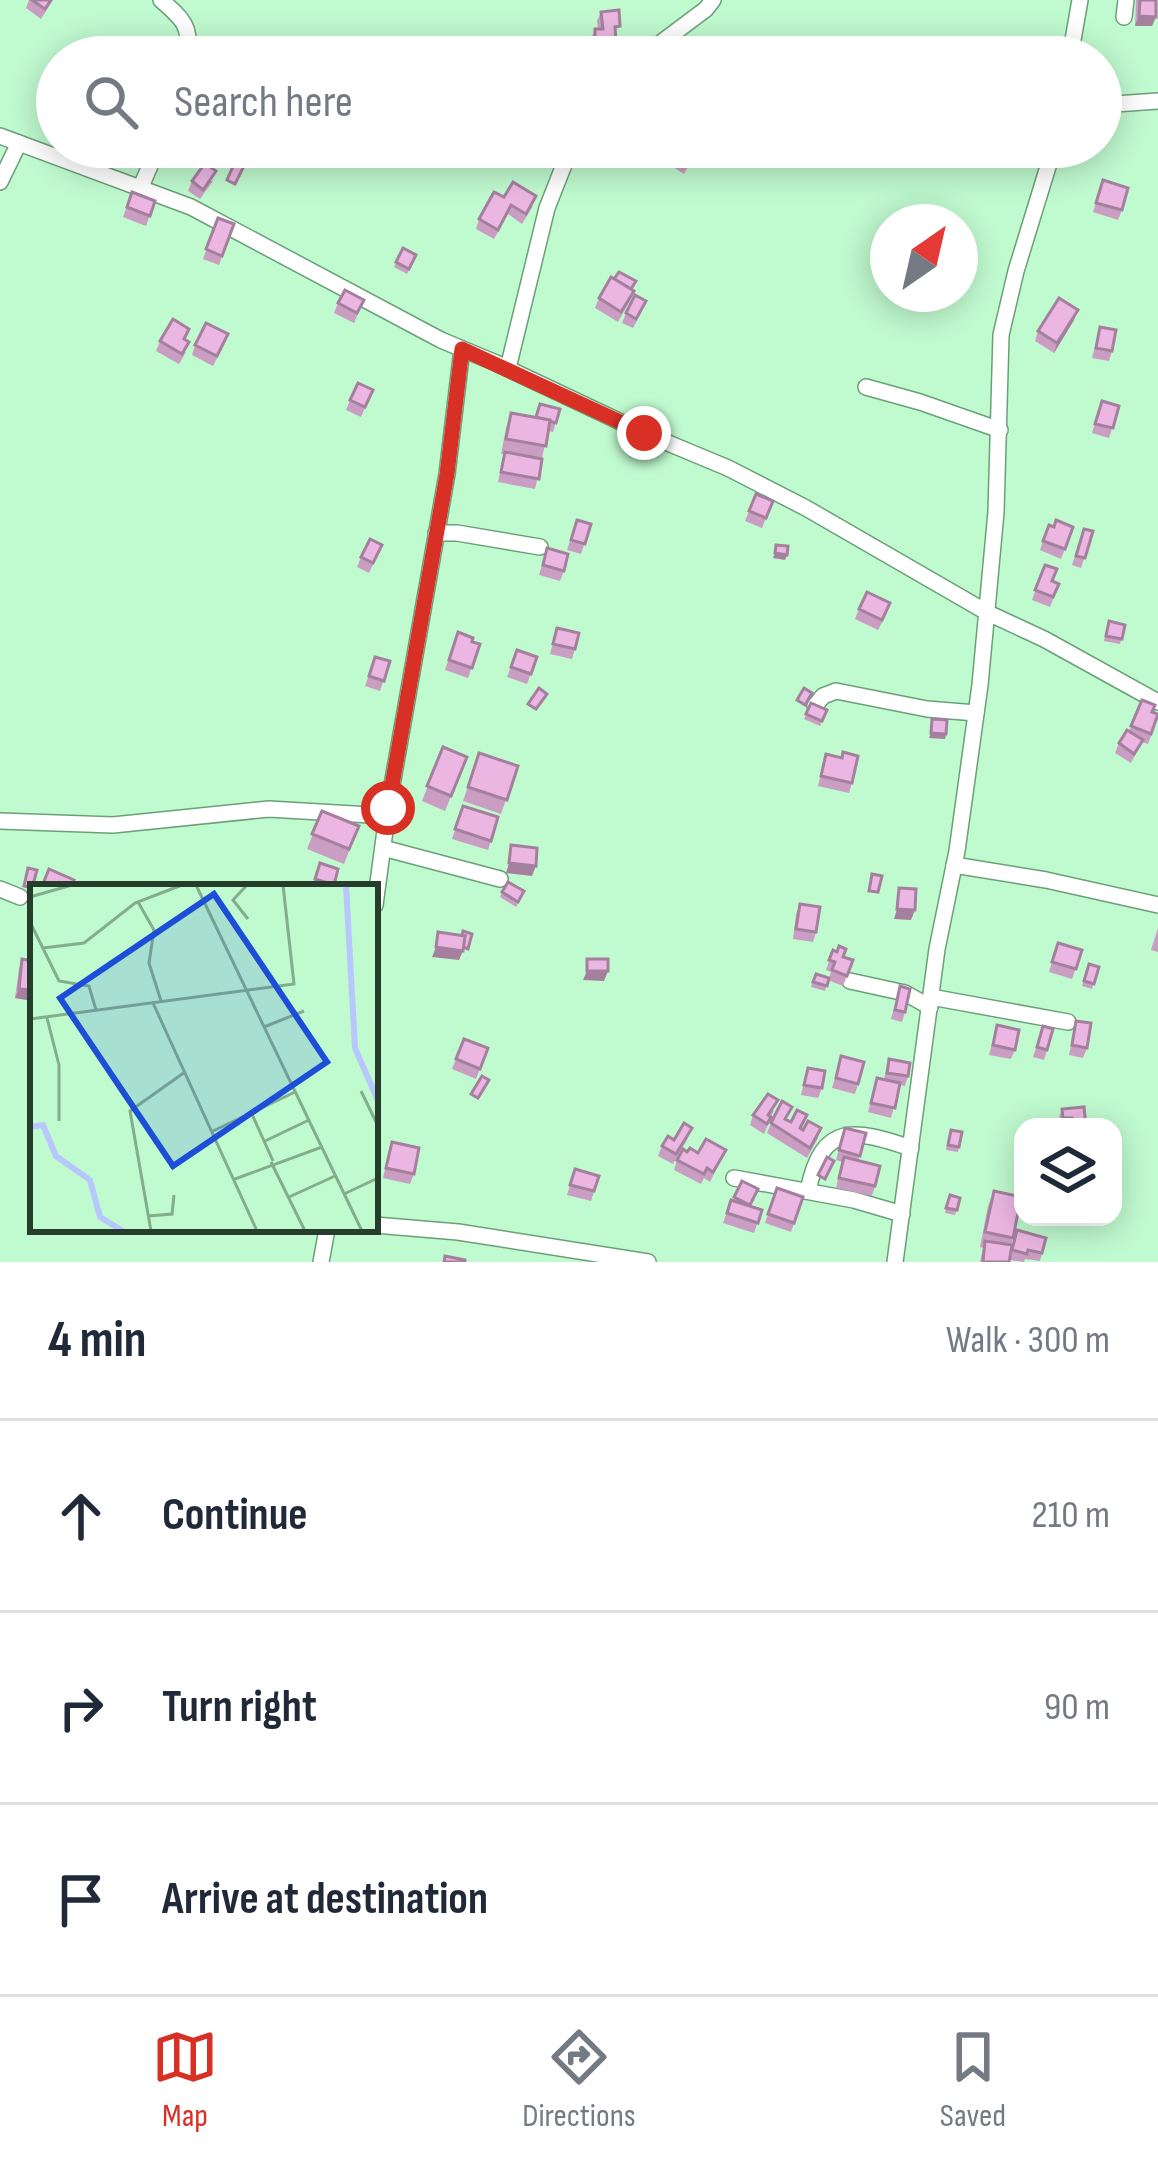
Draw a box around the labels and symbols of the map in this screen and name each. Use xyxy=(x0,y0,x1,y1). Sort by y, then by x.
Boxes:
north arrow xyxy=(870,204,978,312)
route end xyxy=(617,406,671,460)
route start xyxy=(361,781,415,835)
inset map xyxy=(30,884,378,1232)

